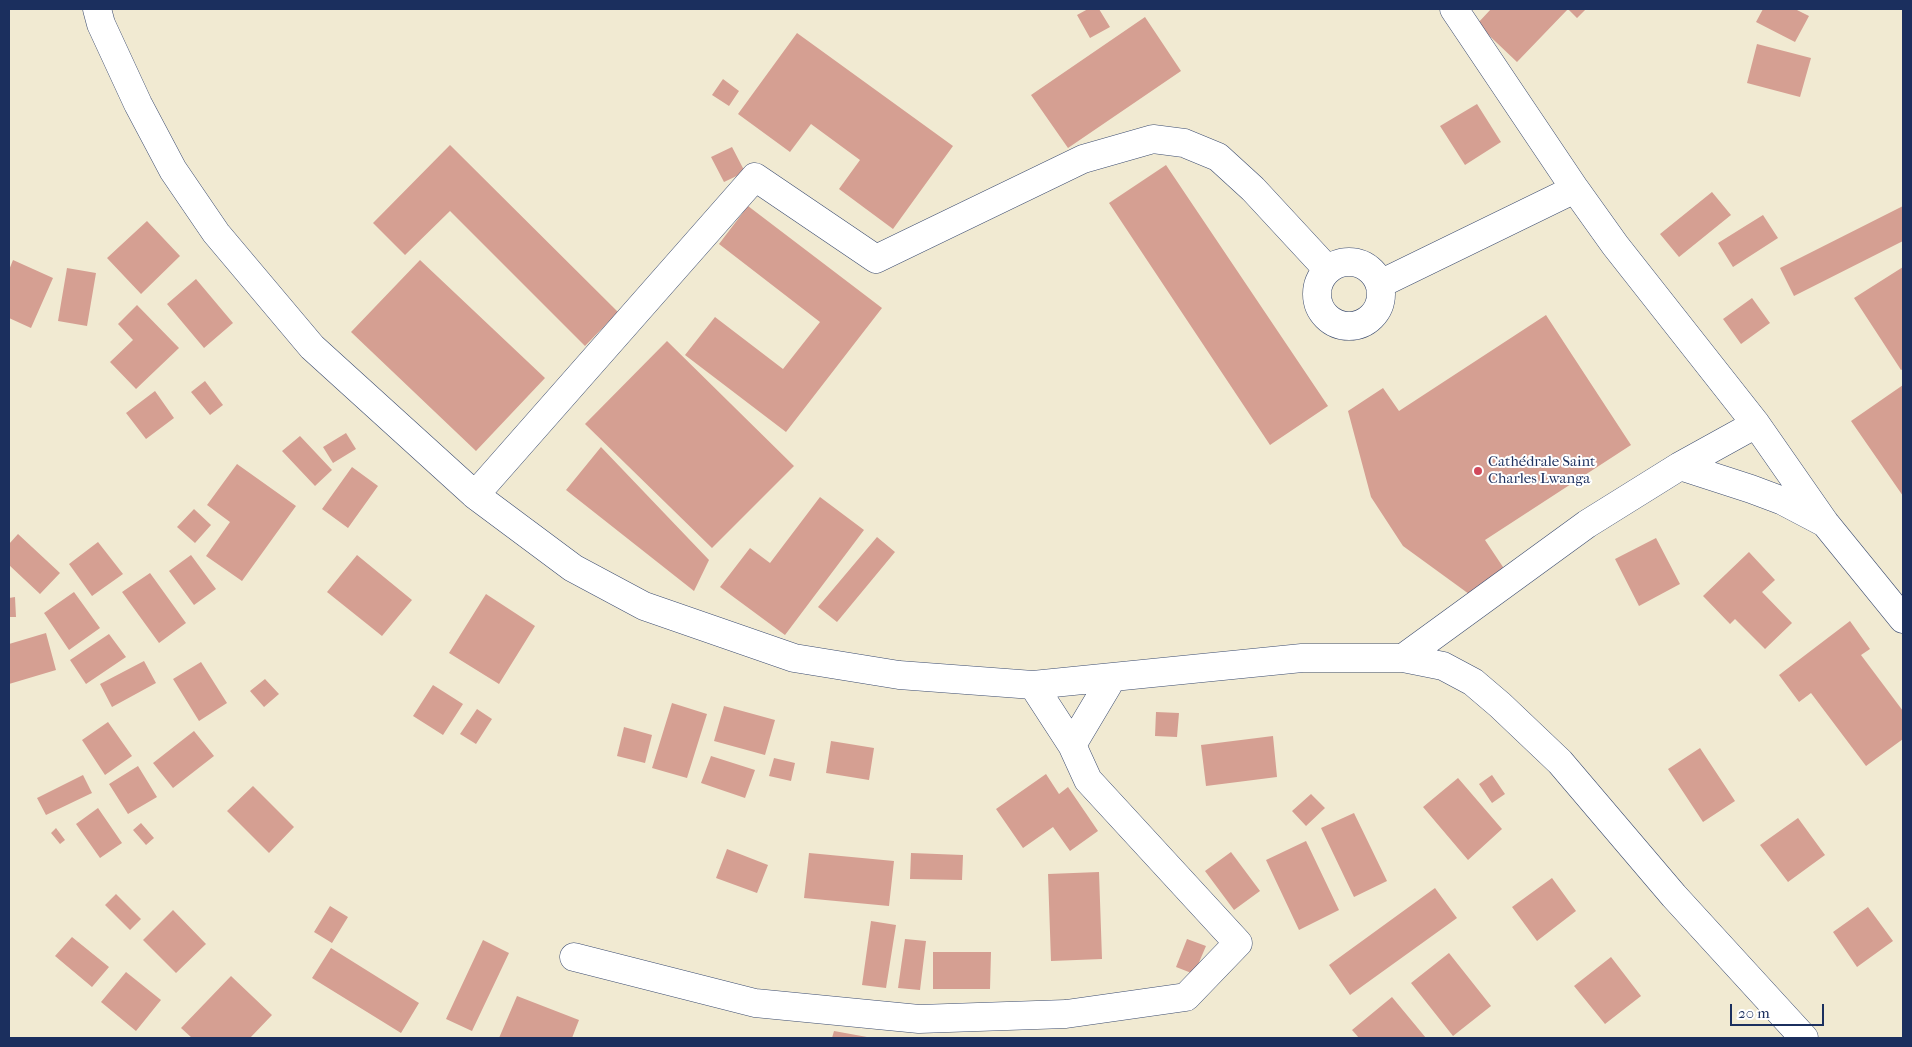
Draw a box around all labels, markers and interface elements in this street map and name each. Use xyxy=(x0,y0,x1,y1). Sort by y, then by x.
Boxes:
place label: Cathédrale Saint Charles Lwanga xyxy=(1488,453,1595,488)
marker: Cathédrale Saint Charles Lwanga xyxy=(1472,465,1484,477)
scale bar xyxy=(1732,994,1826,1026)
text: 20 m xyxy=(1738,1004,1770,1022)

